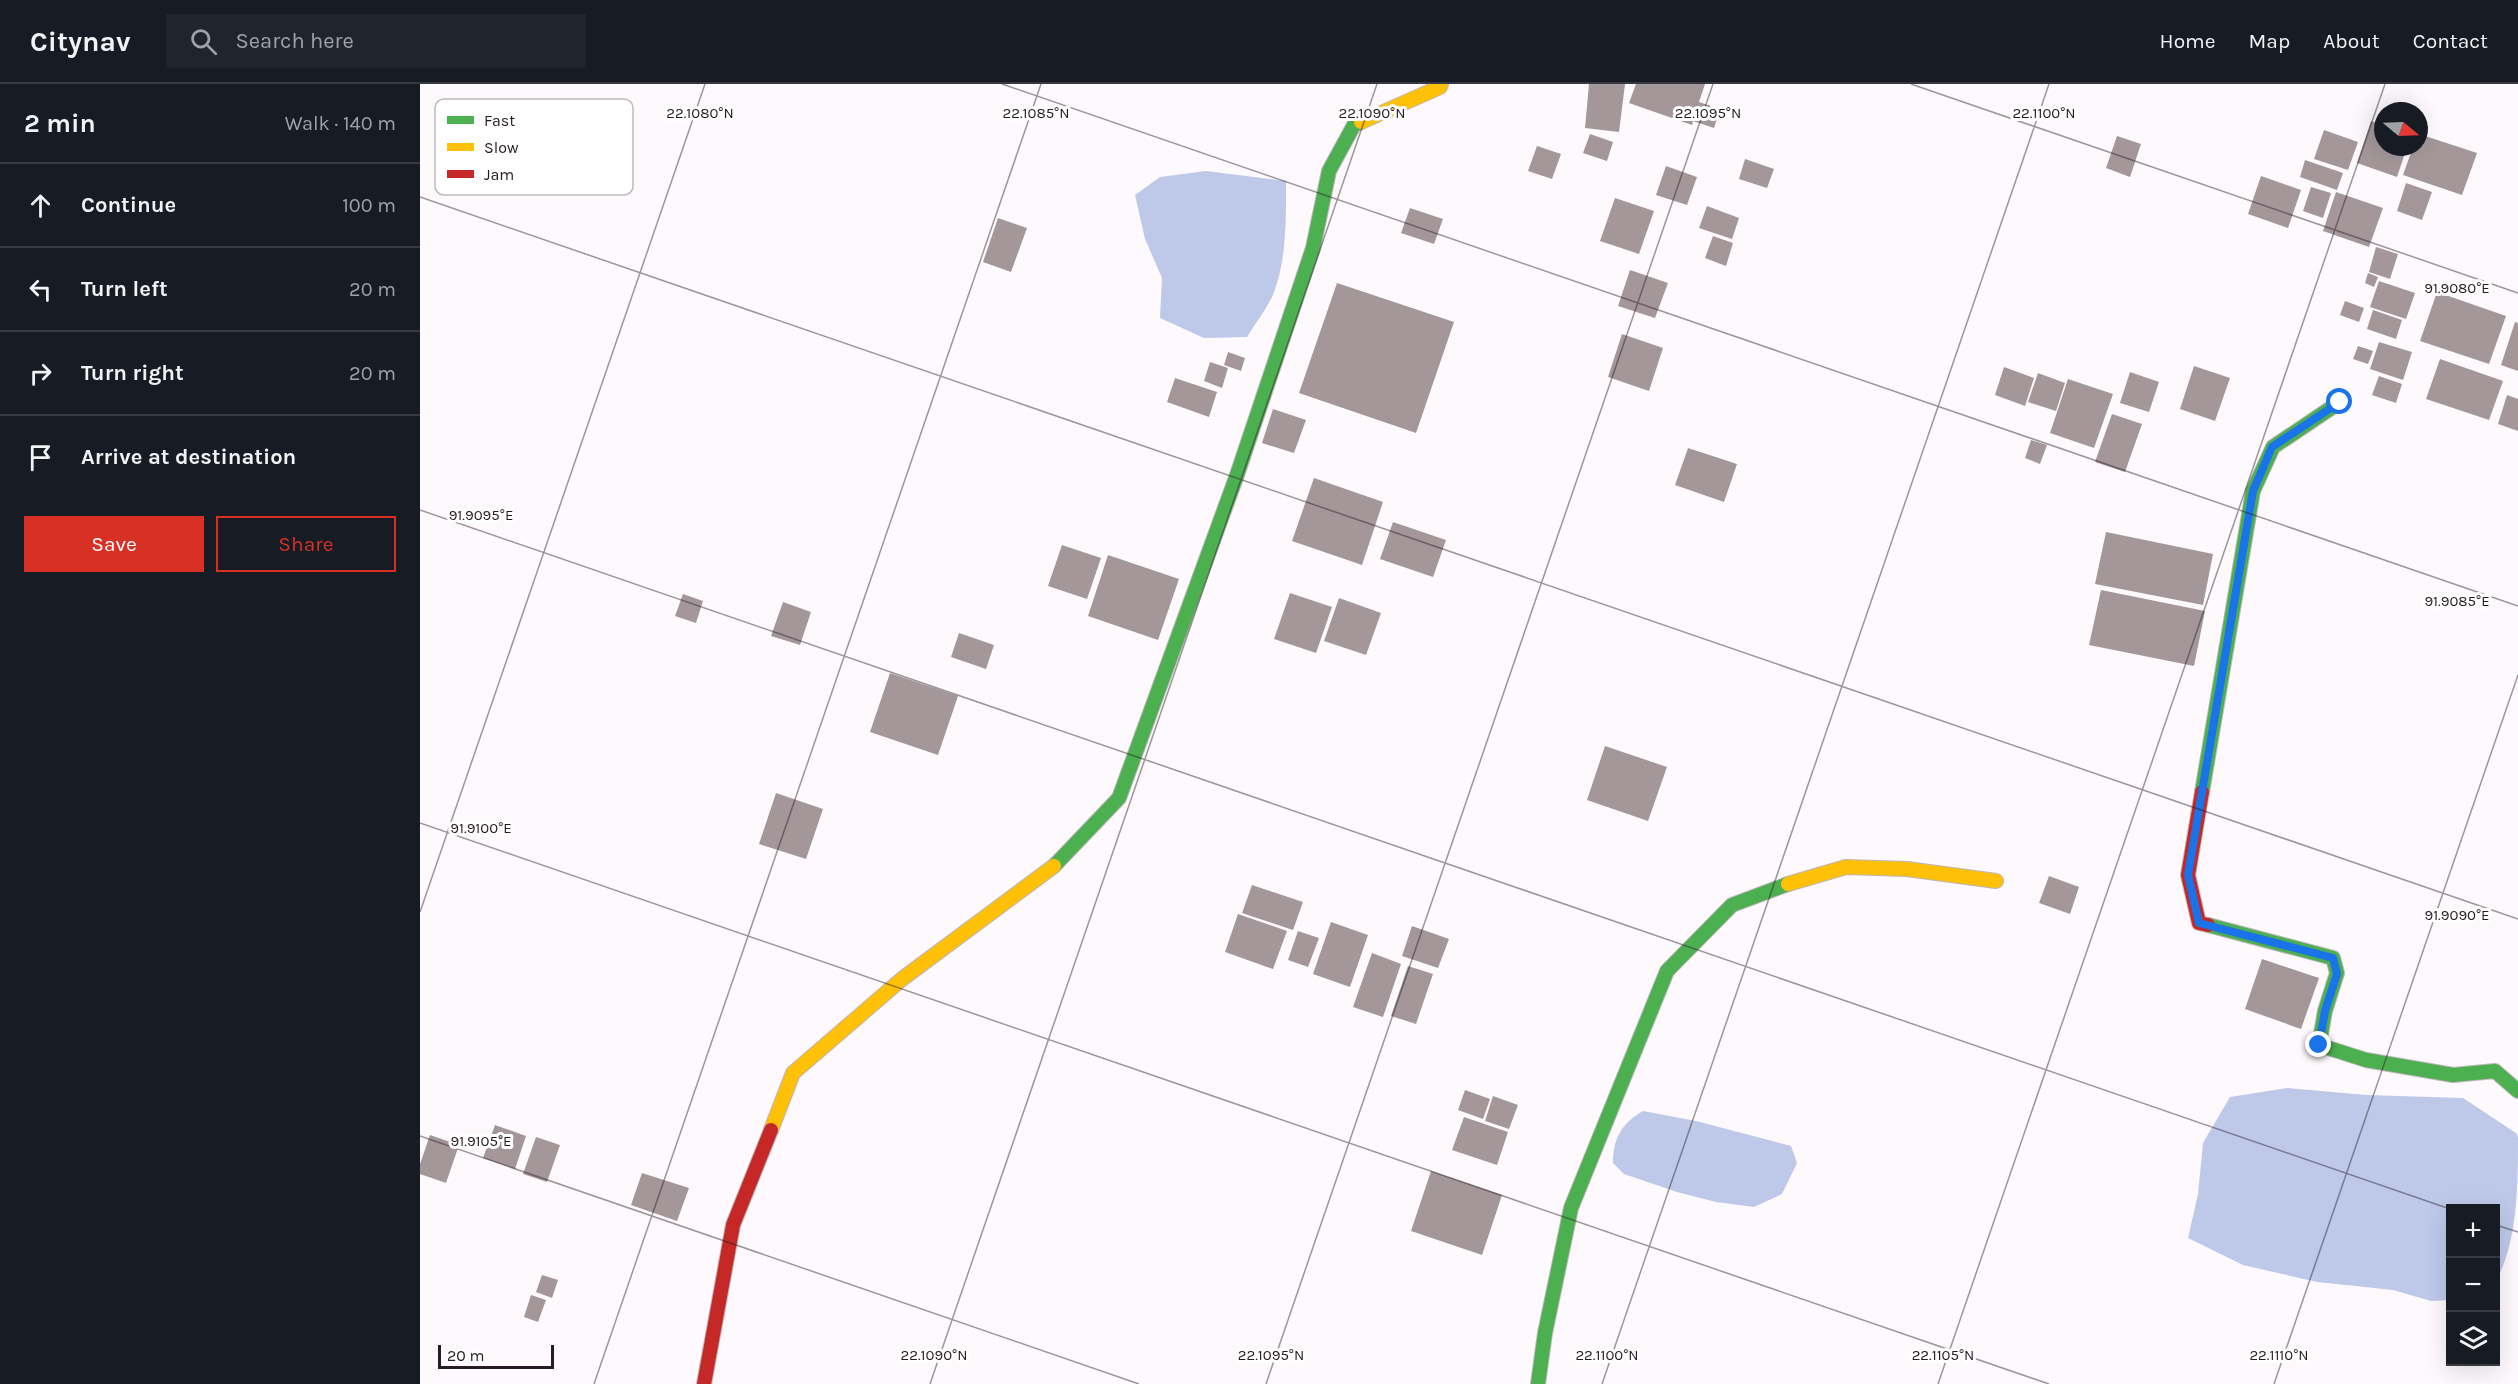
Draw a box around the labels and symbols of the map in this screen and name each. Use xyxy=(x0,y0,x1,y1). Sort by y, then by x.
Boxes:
legend xyxy=(435,99,633,195)
north arrow xyxy=(2374,102,2428,156)
text: 22.1080°N xyxy=(666,104,734,122)
text: 22.1085°N xyxy=(1003,104,1069,122)
text: 22.1090°N xyxy=(1339,104,1405,122)
text: 22.1095°N xyxy=(1675,104,1741,122)
text: 22.1100°N xyxy=(2012,104,2076,122)
text: Fast xyxy=(484,111,515,130)
text: Slow xyxy=(484,138,519,157)
text: Jam xyxy=(484,165,514,184)
text: 91.9080°E xyxy=(2424,279,2490,297)
route start xyxy=(2326,388,2352,414)
text: 91.9095°E xyxy=(449,506,513,524)
text: 91.9085°E xyxy=(2424,592,2490,610)
text: 91.9100°E xyxy=(450,819,512,837)
text: 91.9090°E xyxy=(2424,906,2490,924)
route end xyxy=(2305,1031,2331,1057)
text: 91.9105°E xyxy=(451,1132,511,1150)
scale bar xyxy=(438,1342,554,1370)
text: 22.1090°N xyxy=(901,1346,967,1364)
text: 22.1095°N xyxy=(1238,1346,1304,1364)
text: 22.1100°N xyxy=(1575,1346,1639,1364)
text: 22.1105°N xyxy=(1912,1346,1974,1364)
text: 22.1110°N xyxy=(2249,1346,2309,1364)

